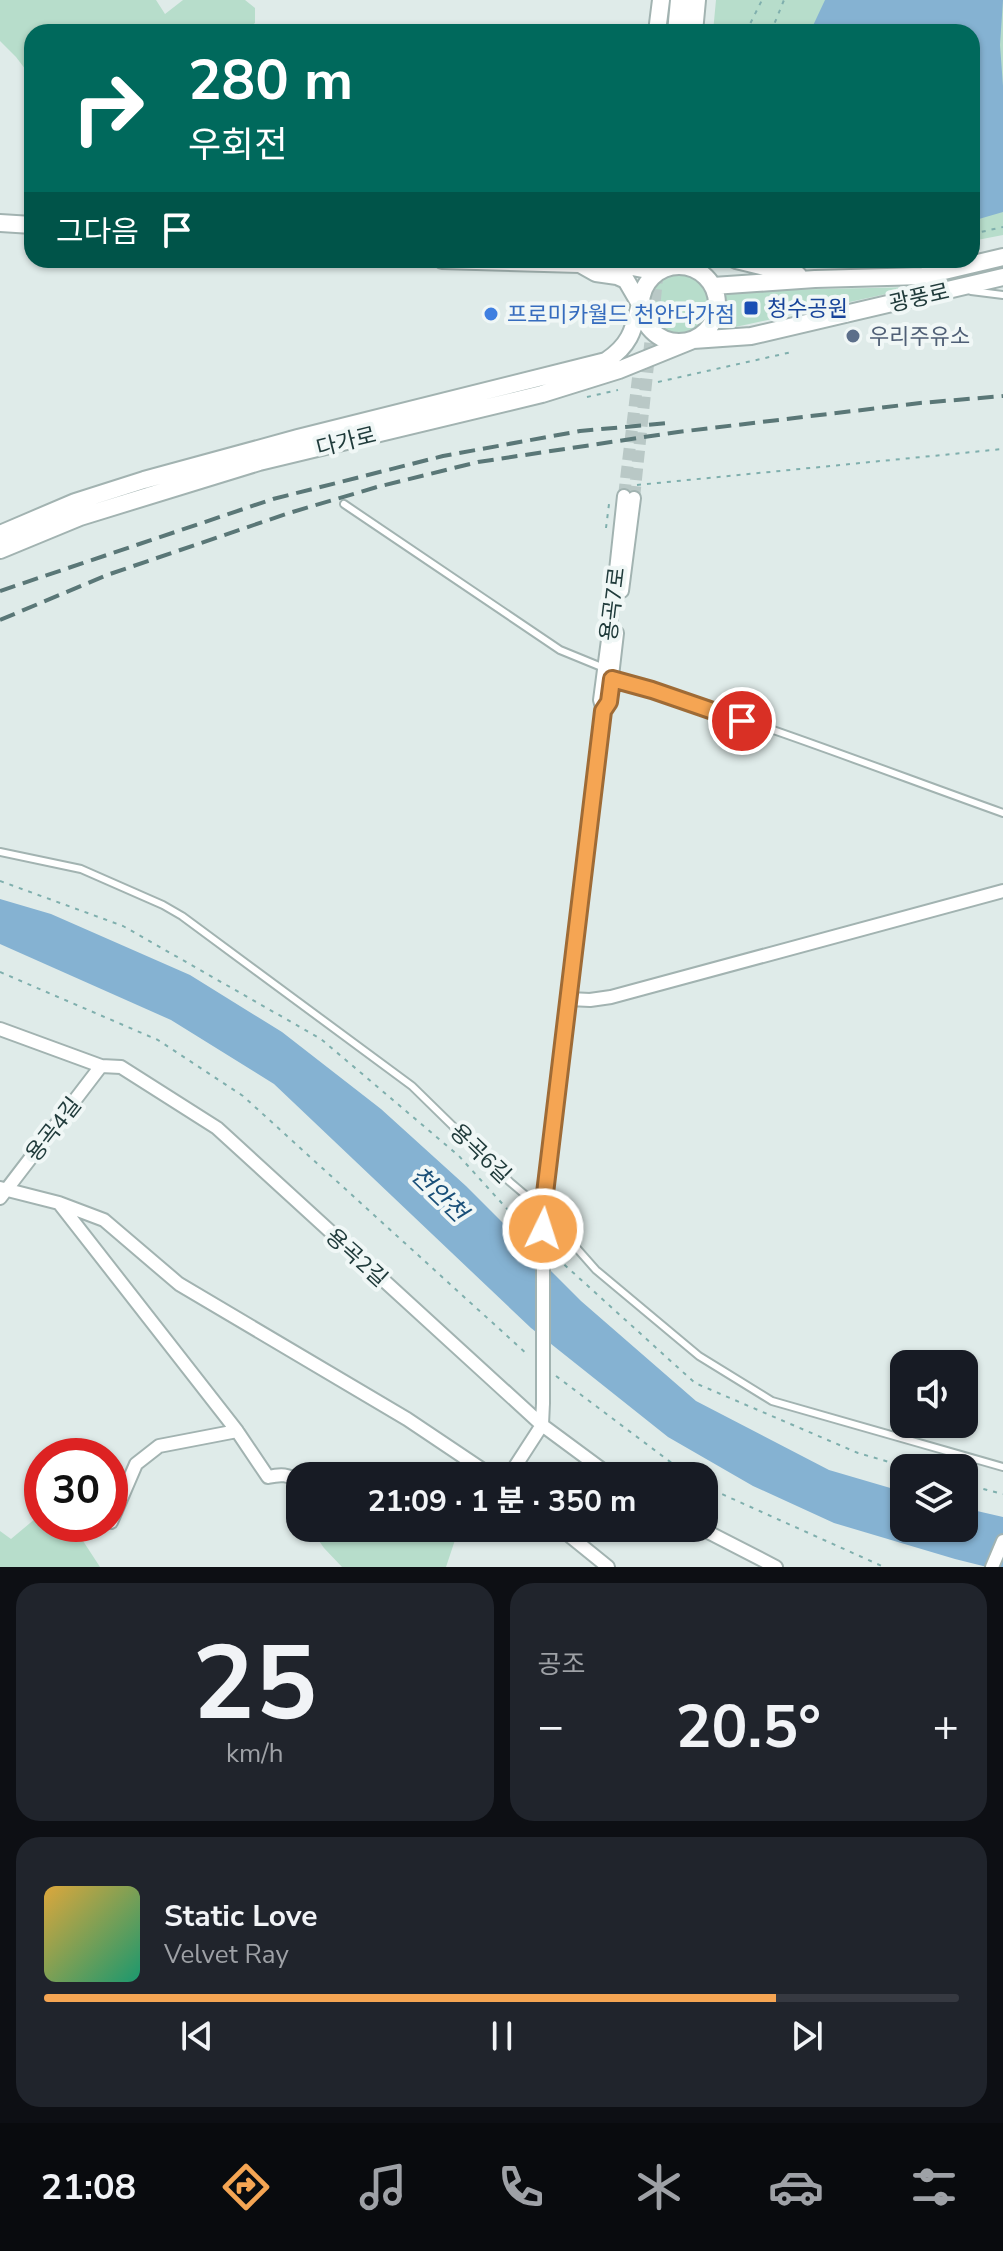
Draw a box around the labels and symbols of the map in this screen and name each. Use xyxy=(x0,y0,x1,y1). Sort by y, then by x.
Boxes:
street label: 광풍로 xyxy=(886,277,952,319)
place label: 청수공원 xyxy=(767,294,848,324)
marker: 청수공원 xyxy=(742,299,760,317)
place label: 프로미카월드 천안다가점 xyxy=(507,300,735,330)
marker: 프로미카월드 천안다가점 xyxy=(482,305,500,323)
place label: 우리주유소 xyxy=(869,322,970,352)
marker: 우리주유소 xyxy=(844,327,862,345)
street label: 다가로 xyxy=(313,420,379,464)
street label: 용곡7로 xyxy=(594,566,632,643)
pin xyxy=(708,687,776,755)
street label: 용곡4길 xyxy=(19,1091,88,1168)
street label: 용곡6길 xyxy=(443,1117,517,1190)
water label: 천안천 xyxy=(404,1159,476,1231)
position arrow xyxy=(501,1187,585,1271)
street label: 용곡2길 xyxy=(319,1222,394,1294)
speed limit sign: 30 xyxy=(24,1438,128,1542)

